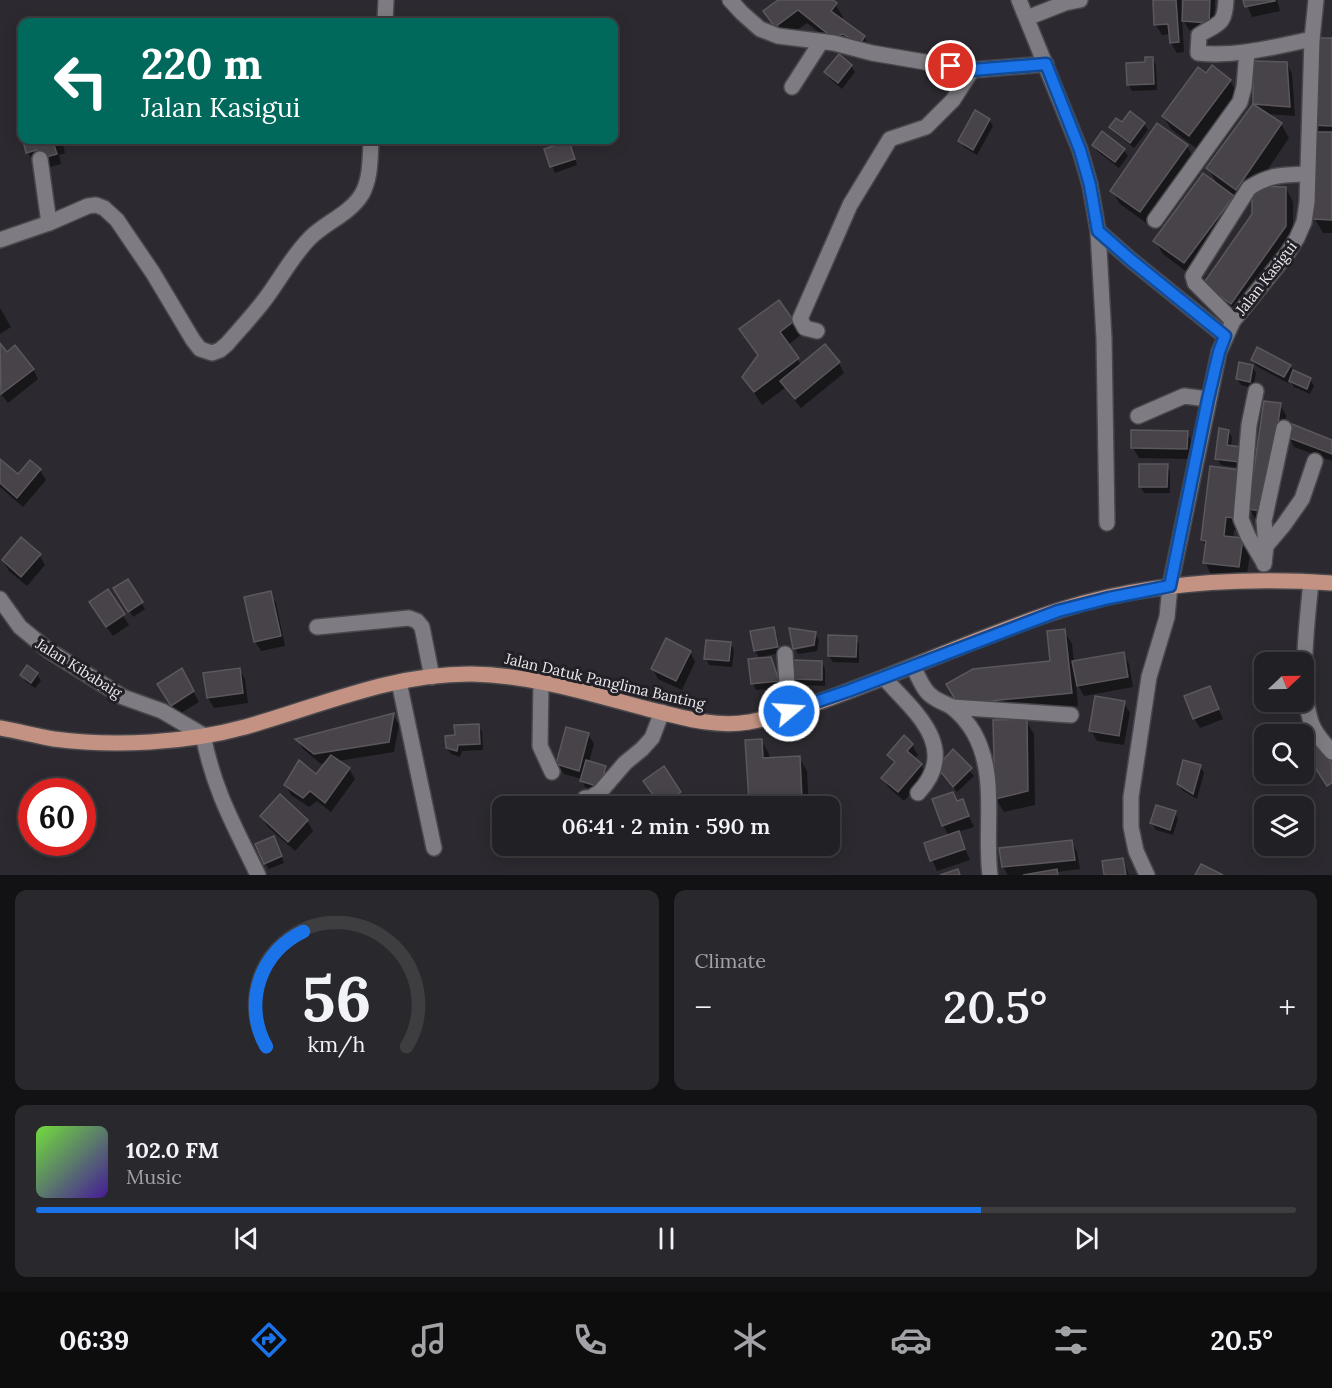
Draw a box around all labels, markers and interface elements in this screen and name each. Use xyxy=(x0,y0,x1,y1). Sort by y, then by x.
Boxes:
text: 220 m xyxy=(141,37,262,91)
pin xyxy=(925,40,976,91)
icon: left xyxy=(42,42,120,120)
icon: arrive xyxy=(934,49,967,82)
text: Jalan Kasigui xyxy=(141,90,300,124)
street label: Jalan Kasigui xyxy=(1231,237,1301,320)
street label: Jalan Kibabaig xyxy=(32,633,126,702)
street label: Jalan Datuk Panglima Banting xyxy=(502,648,708,713)
north arrow xyxy=(1254,652,1314,712)
map controls xyxy=(1254,652,1314,856)
position arrow xyxy=(757,679,821,743)
button: search xyxy=(1254,724,1314,784)
speed limit sign: 60 xyxy=(18,778,96,856)
button: layers xyxy=(1254,796,1314,856)
text: 06:41 · 2 min · 590 m xyxy=(562,812,770,840)
text: Climate xyxy=(695,948,766,973)
text: 56 xyxy=(302,958,372,1038)
text: 20.5° xyxy=(943,978,1047,1035)
text: − xyxy=(695,986,712,1028)
text: + xyxy=(1279,986,1296,1028)
text: km/h xyxy=(308,1030,366,1058)
text: 102.0 FM xyxy=(126,1136,219,1164)
text: Music xyxy=(126,1164,182,1189)
icon: previous xyxy=(230,1222,263,1255)
icon: pause xyxy=(650,1222,683,1255)
icon: next xyxy=(1070,1222,1103,1255)
icon: directions xyxy=(248,1319,290,1361)
icon: music xyxy=(408,1319,450,1361)
icon: phone xyxy=(569,1319,611,1361)
icon: climate xyxy=(729,1319,771,1361)
icon: car xyxy=(890,1319,932,1361)
icon: filters xyxy=(1050,1319,1092,1361)
text: 06:39 xyxy=(59,1323,129,1357)
text: 20.5° xyxy=(1210,1323,1273,1357)

